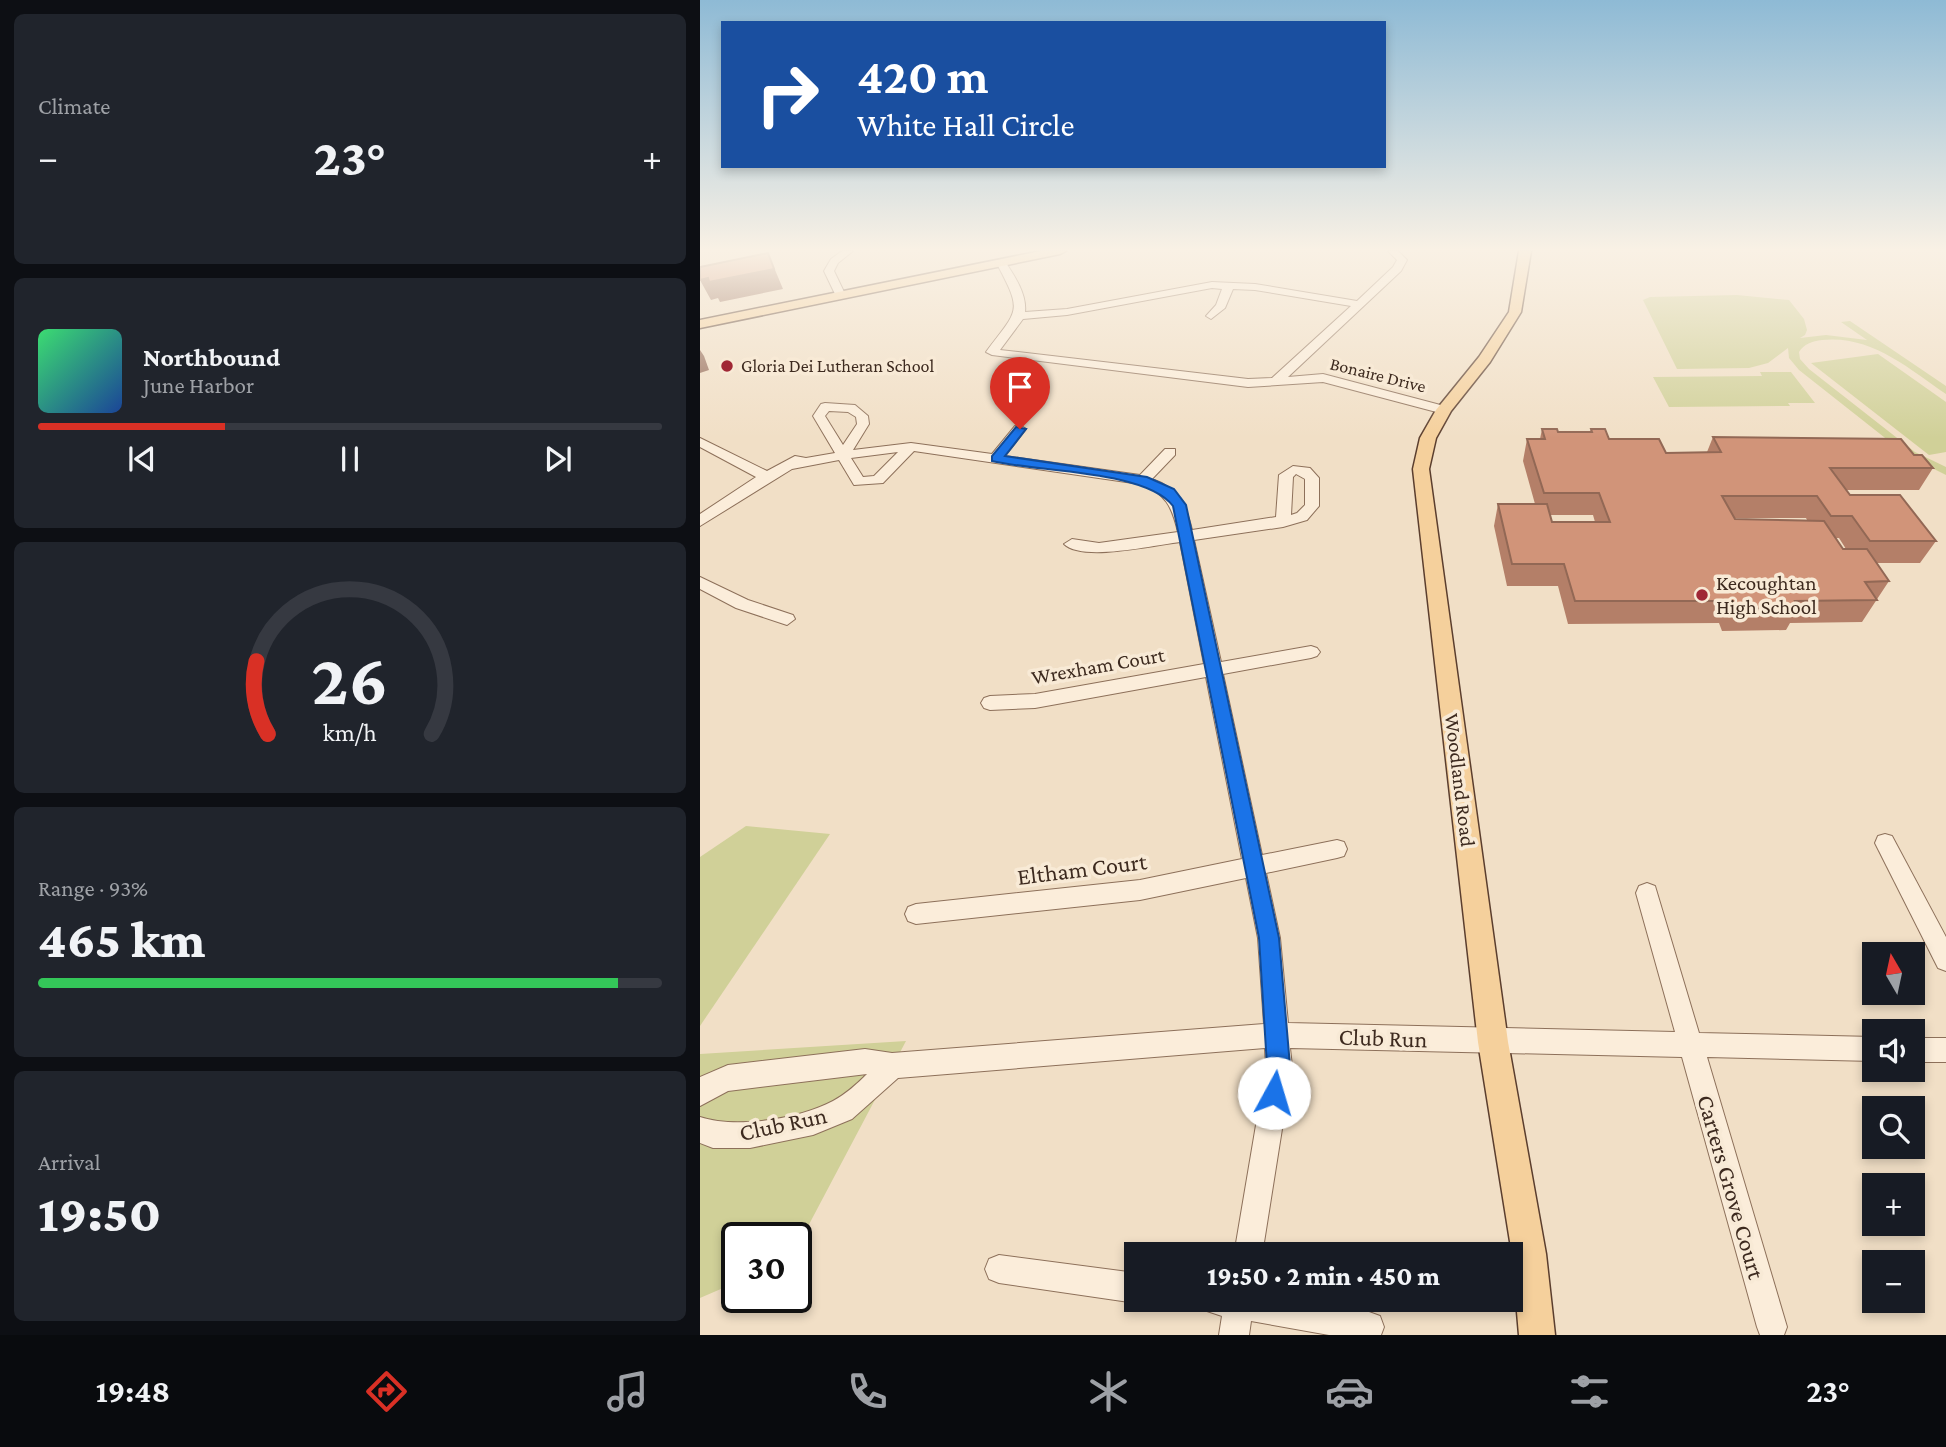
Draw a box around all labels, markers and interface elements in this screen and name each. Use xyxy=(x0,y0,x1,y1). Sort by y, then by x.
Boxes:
icon: right xyxy=(742,49,833,140)
text: 420 m xyxy=(857,49,989,104)
text: Climate xyxy=(38,93,110,119)
text: White Hall Circle xyxy=(857,107,1075,143)
text: 23° xyxy=(314,128,386,186)
text: − xyxy=(38,136,58,178)
text: + xyxy=(642,136,662,178)
text: Northbound xyxy=(143,343,280,372)
street label: Bonaire Drive xyxy=(1328,353,1428,397)
place label: Gloria Dei Lutheran School xyxy=(741,356,935,376)
pin xyxy=(990,357,1050,429)
marker: Gloria Dei Lutheran School xyxy=(719,358,735,374)
icon: arrive xyxy=(1001,368,1039,406)
text: June Harbor xyxy=(143,372,254,398)
icon: previous xyxy=(123,440,161,478)
icon: pause xyxy=(331,440,369,478)
icon: next xyxy=(539,440,577,478)
place label: Kecoughtan High School xyxy=(1716,571,1817,619)
marker: Kecoughtan High School xyxy=(1694,587,1710,603)
text: 26 xyxy=(312,639,388,720)
street label: Wrexham Court xyxy=(1029,642,1168,690)
street label: Woodland Road xyxy=(1440,712,1480,848)
text: km/h xyxy=(323,718,377,745)
street label: Eltham Court xyxy=(1016,847,1149,890)
text: Range · 93% xyxy=(38,875,148,901)
text: 465 km xyxy=(38,910,205,968)
north arrow xyxy=(1862,942,1925,1004)
map controls xyxy=(1862,942,1925,1313)
button: sound xyxy=(1862,1019,1925,1082)
street label: Club Run xyxy=(1338,1022,1428,1053)
position arrow xyxy=(1237,1056,1311,1130)
street label: Carters Grove Court xyxy=(1692,1092,1771,1283)
button: search xyxy=(1862,1096,1925,1159)
street label: Club Run xyxy=(737,1101,829,1146)
text: Arrival xyxy=(38,1149,101,1175)
button: + xyxy=(1862,1173,1925,1236)
text: 19:50 xyxy=(38,1184,161,1242)
speed limit sign: 30 xyxy=(721,1222,812,1313)
button: − xyxy=(1862,1250,1925,1313)
text: 19:50 · 2 min · 450 m xyxy=(1207,1262,1440,1291)
icon: directions xyxy=(362,1367,411,1416)
icon: music xyxy=(603,1367,652,1416)
icon: phone xyxy=(843,1367,892,1416)
icon: climate xyxy=(1084,1367,1133,1416)
icon: car xyxy=(1325,1367,1374,1416)
icon: filters xyxy=(1565,1367,1614,1416)
text: 19:48 xyxy=(96,1373,170,1409)
text: 23° xyxy=(1806,1373,1850,1409)

